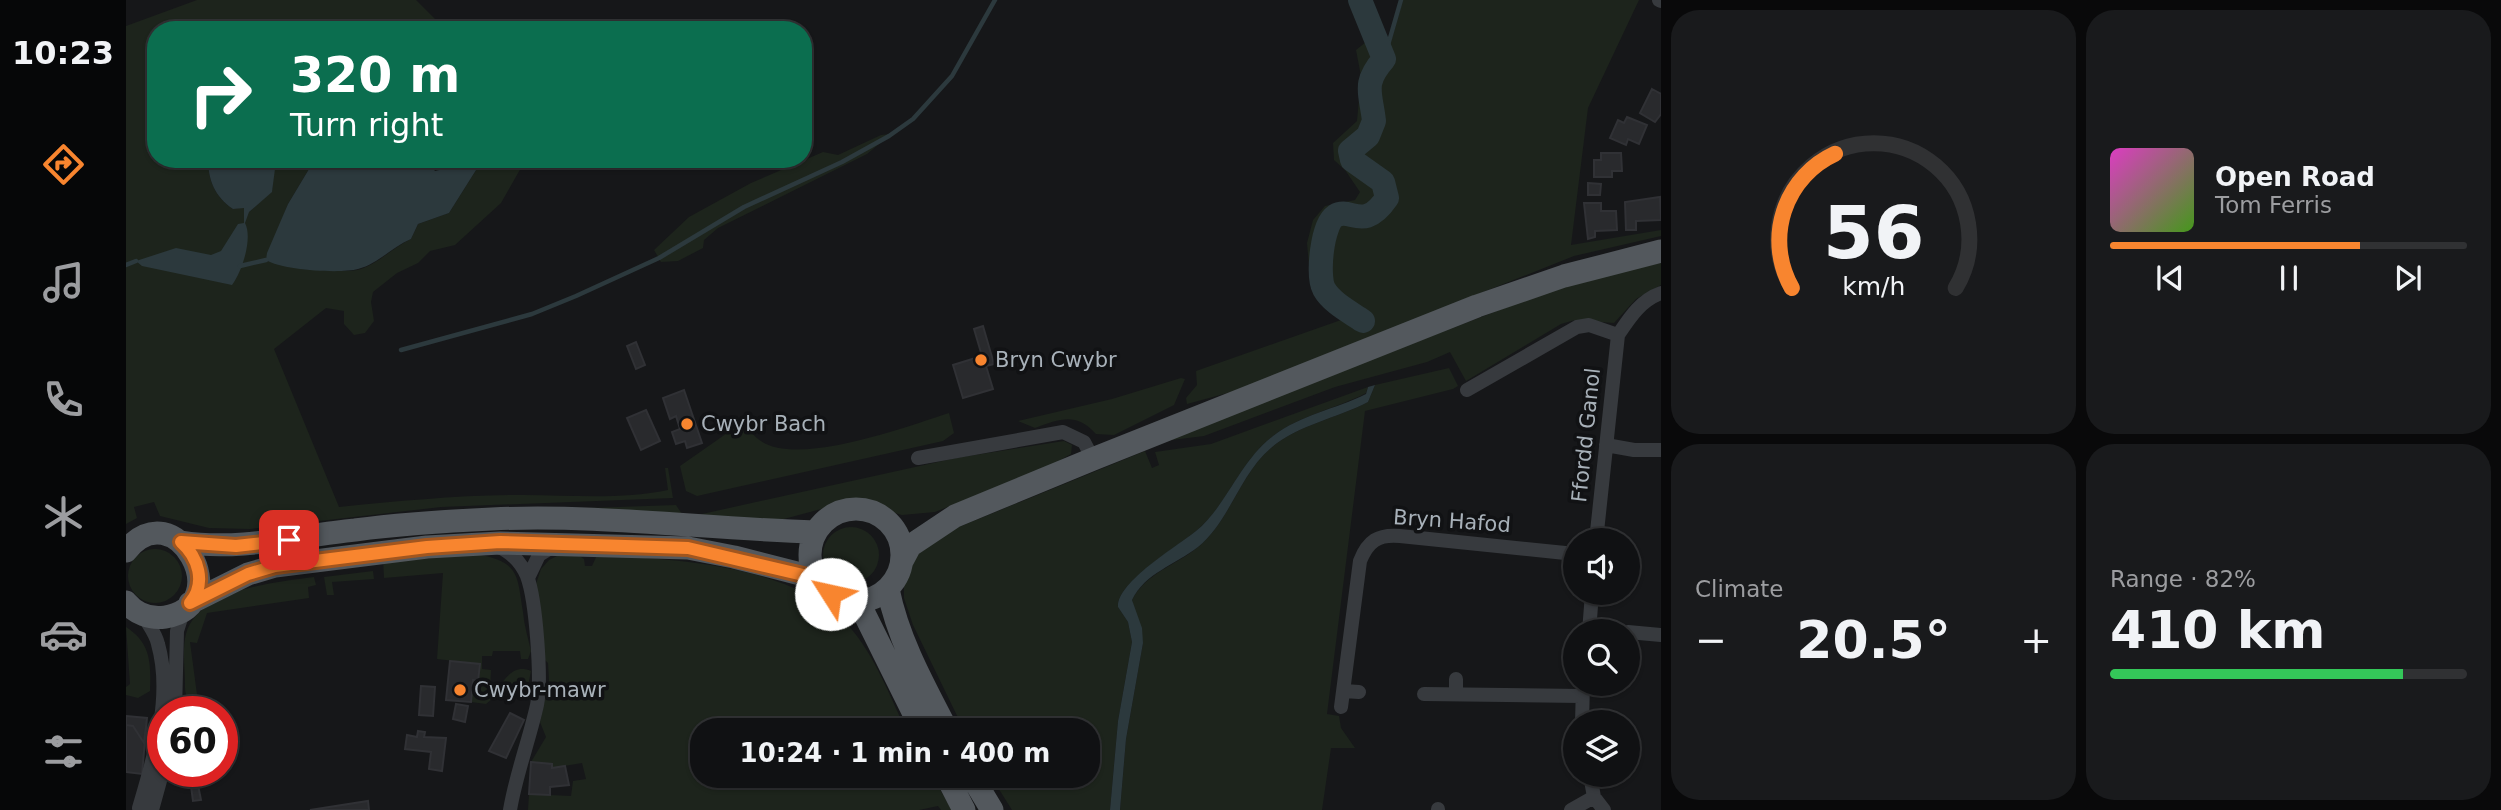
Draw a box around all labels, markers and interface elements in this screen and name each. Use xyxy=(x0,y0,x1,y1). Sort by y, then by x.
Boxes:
text: 10:23 xyxy=(12,34,114,72)
text: 320 m xyxy=(290,47,460,104)
icon: right xyxy=(175,49,266,140)
text: Turn right xyxy=(290,106,443,144)
icon: directions xyxy=(39,140,88,189)
text: Open Road xyxy=(2215,162,2375,192)
text: 56 xyxy=(1823,191,1924,276)
text: Tom Ferris xyxy=(2215,192,2332,218)
icon: music xyxy=(39,258,88,307)
icon: previous xyxy=(2151,259,2189,297)
icon: pause xyxy=(2270,259,2308,297)
icon: next xyxy=(2389,259,2427,297)
text: km/h xyxy=(1842,272,1905,301)
place label: Bryn Cwybr xyxy=(995,348,1117,372)
marker: Bryn Cwybr xyxy=(973,352,989,368)
street label: Ffordd Ganol xyxy=(1567,367,1605,503)
icon: phone xyxy=(39,375,88,424)
place label: Cwybr Bach xyxy=(701,412,826,436)
marker: Cwybr Bach xyxy=(679,416,695,432)
icon: climate xyxy=(39,492,88,541)
street label: Bryn Hafod xyxy=(1392,505,1512,537)
pin xyxy=(259,510,319,570)
icon: arrive xyxy=(270,521,308,559)
map controls xyxy=(1563,528,1640,787)
button: sound xyxy=(1563,528,1640,605)
position arrow xyxy=(794,557,868,631)
text: Range · 82% xyxy=(2110,566,2256,592)
text: Climate xyxy=(1695,576,1784,602)
text: 410 km xyxy=(2110,600,2325,660)
icon: car xyxy=(39,610,88,659)
text: 20.5° xyxy=(1796,610,1951,670)
text: − xyxy=(1695,618,1727,662)
text: + xyxy=(2020,618,2052,662)
button: search xyxy=(1563,619,1640,696)
place label: Cwybr-mawr xyxy=(474,678,606,702)
marker: Cwybr-mawr xyxy=(452,682,468,698)
speed limit sign: 60 xyxy=(147,696,238,787)
button: layers xyxy=(1563,710,1640,787)
icon: filters xyxy=(39,727,88,776)
text: 10:24 · 1 min · 400 m xyxy=(740,738,1050,768)

